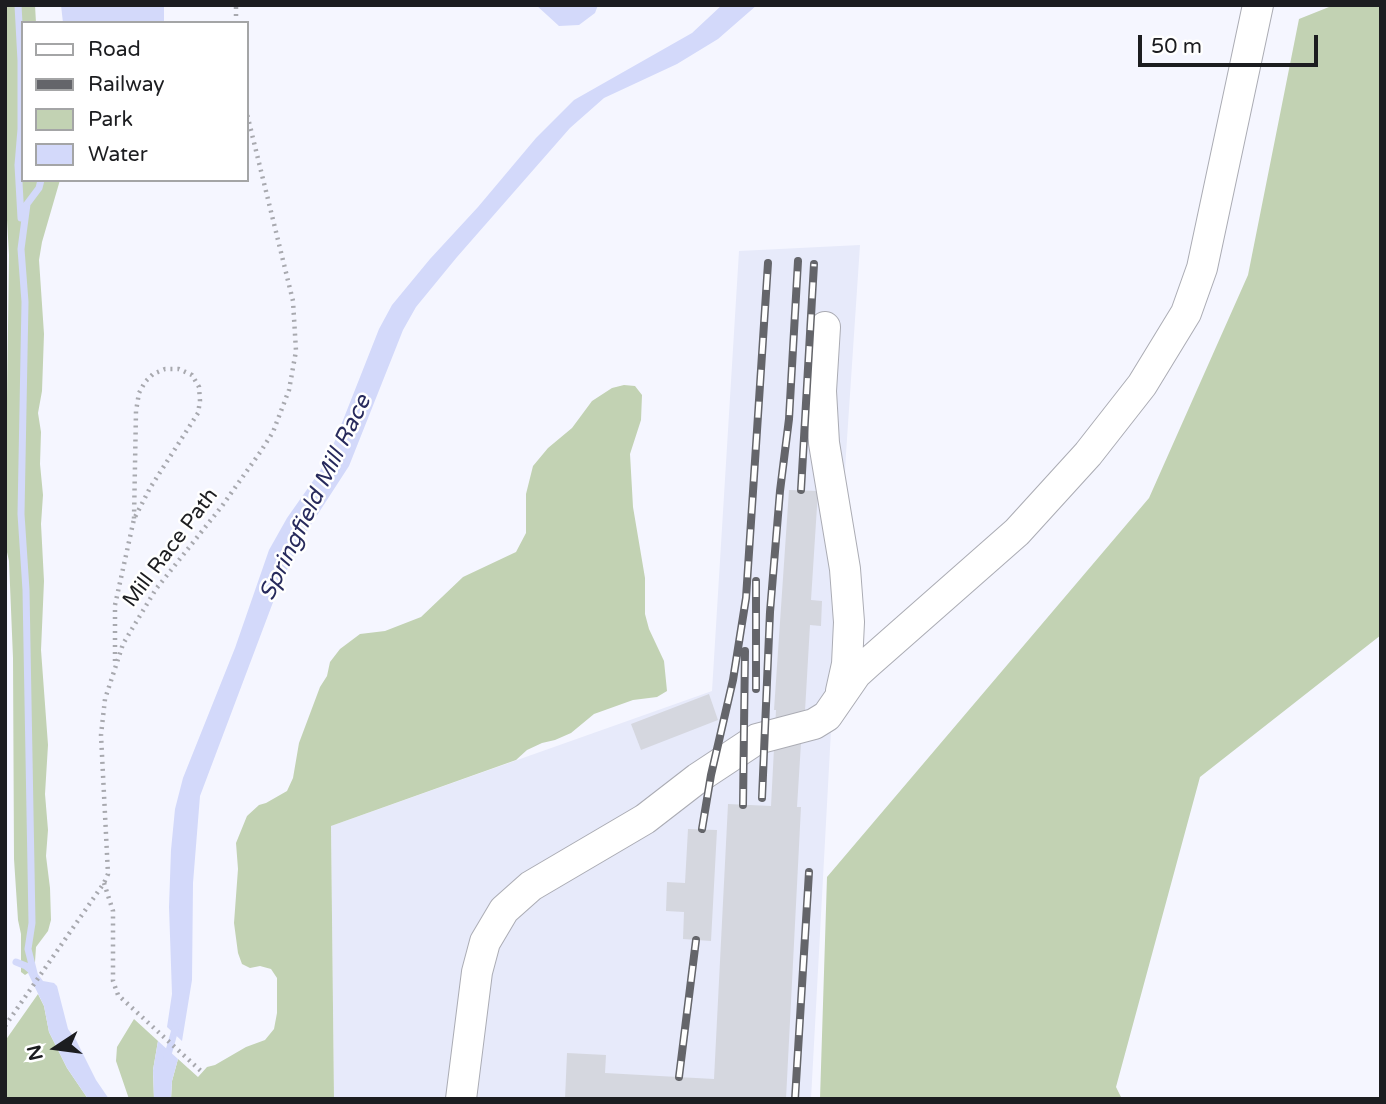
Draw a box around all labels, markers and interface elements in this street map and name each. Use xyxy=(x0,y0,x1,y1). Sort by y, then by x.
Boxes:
legend xyxy=(21,21,248,182)
scale bar xyxy=(1141,21,1321,65)
text: 50 m xyxy=(1151,34,1202,59)
text: Road xyxy=(88,37,141,62)
text: Railway xyxy=(88,72,165,97)
text: Park xyxy=(88,107,133,132)
text: Water xyxy=(88,142,148,167)
water label: Springfield Mill Race xyxy=(254,391,378,605)
street label: Mill Race Path xyxy=(118,484,224,612)
north arrow xyxy=(21,1013,91,1083)
text: N xyxy=(23,1043,48,1063)

